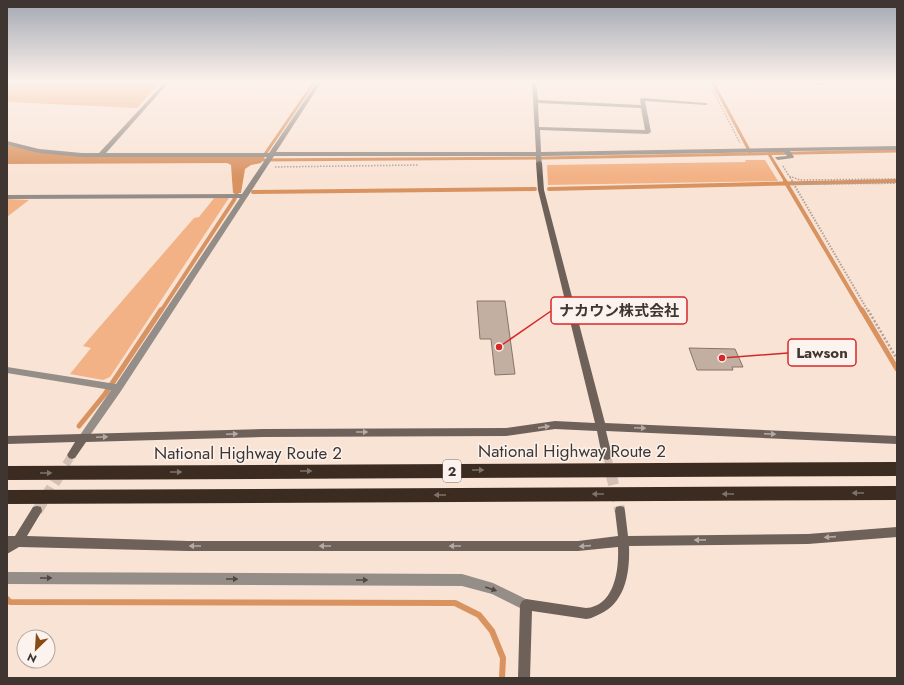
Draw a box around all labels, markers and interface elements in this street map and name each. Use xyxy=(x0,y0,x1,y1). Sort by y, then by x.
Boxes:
callout: ナカウン株式会社 xyxy=(551,297,687,324)
text: ナカウン株式会社 xyxy=(559,300,679,322)
callout: Lawson xyxy=(788,339,856,366)
text: Lawson xyxy=(796,342,848,364)
one-way arrow xyxy=(538,424,550,430)
one-way arrow xyxy=(634,425,646,432)
one-way arrow xyxy=(356,429,369,435)
one-way arrow xyxy=(226,430,238,437)
one-way arrow xyxy=(764,431,777,437)
one-way arrow xyxy=(96,434,108,441)
street label: National Highway Route 2 xyxy=(478,439,666,463)
street label: National Highway Route 2 xyxy=(154,441,342,465)
road number: 2 xyxy=(443,460,461,482)
one-way arrow xyxy=(472,467,485,473)
one-way arrow xyxy=(300,468,313,474)
one-way arrow xyxy=(170,469,183,475)
one-way arrow xyxy=(40,470,53,476)
one-way arrow xyxy=(851,490,864,496)
one-way arrow xyxy=(591,491,604,497)
one-way arrow xyxy=(721,491,734,497)
one-way arrow xyxy=(433,492,446,498)
one-way arrow xyxy=(824,533,836,540)
one-way arrow xyxy=(693,537,706,543)
one-way arrow xyxy=(579,542,591,549)
one-way arrow xyxy=(188,543,201,549)
one-way arrow xyxy=(318,543,331,549)
one-way arrow xyxy=(448,543,461,549)
one-way arrow xyxy=(40,575,53,581)
one-way arrow xyxy=(226,576,239,582)
one-way arrow xyxy=(356,577,369,583)
one-way arrow xyxy=(485,586,497,592)
north arrow xyxy=(16,629,56,669)
text: N xyxy=(24,649,39,667)

